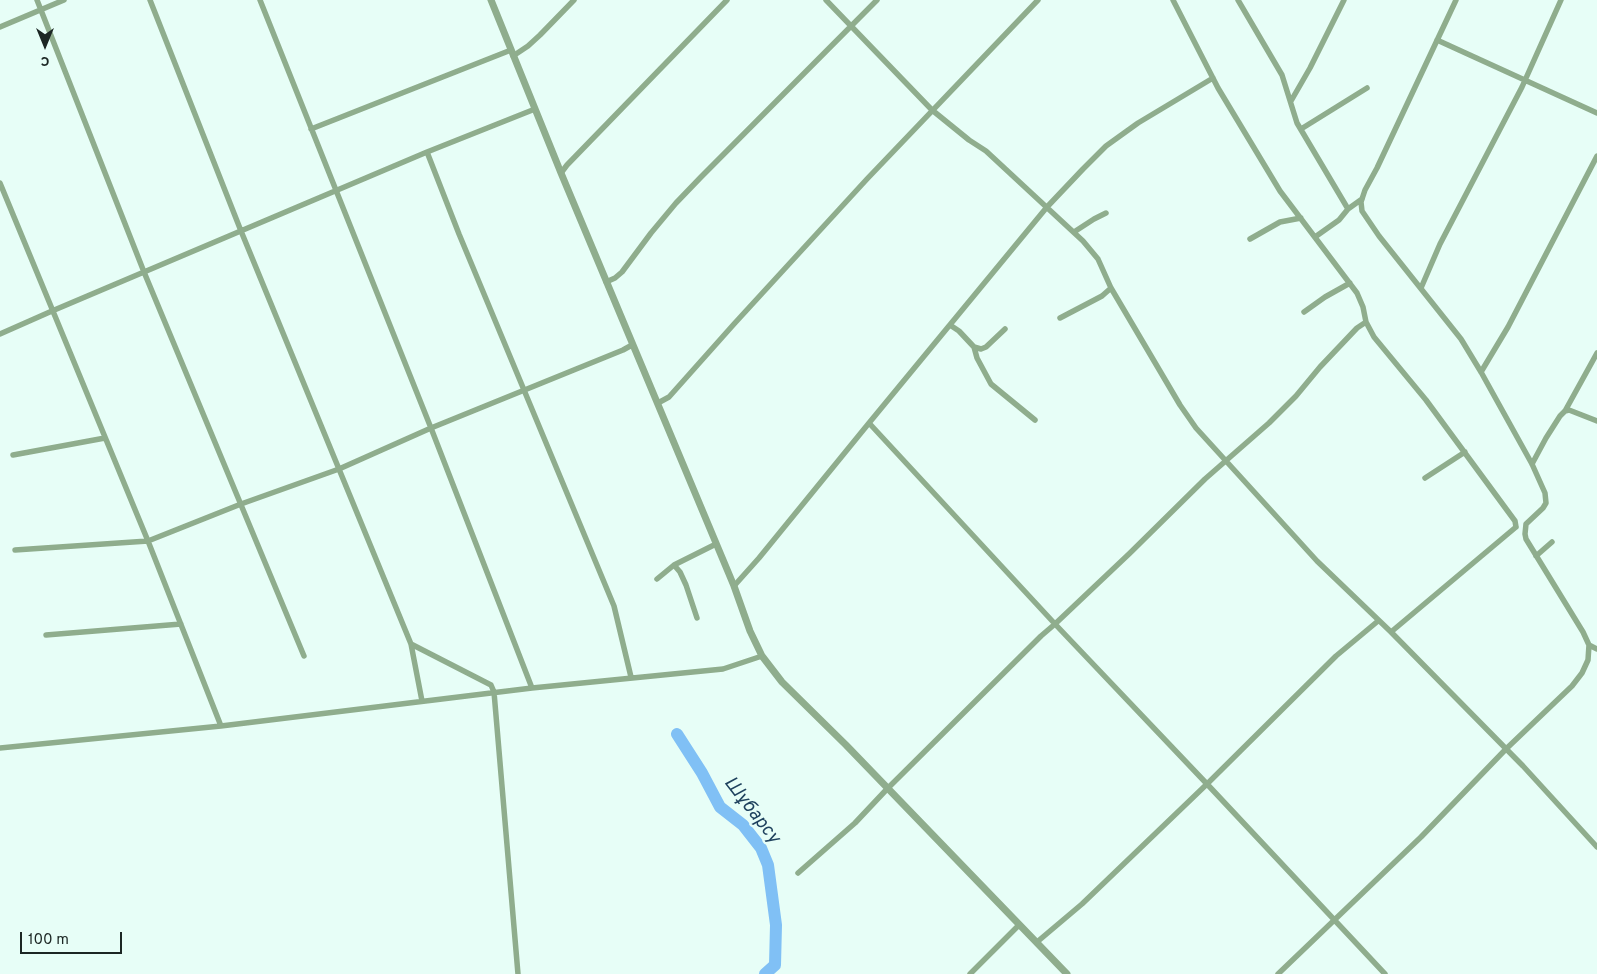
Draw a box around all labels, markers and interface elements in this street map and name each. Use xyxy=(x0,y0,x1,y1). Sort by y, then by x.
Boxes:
north arrow xyxy=(20,20,70,70)
text: С xyxy=(41,52,49,69)
water label: Шұбарсу xyxy=(718,773,784,849)
scale bar xyxy=(22,922,125,954)
text: 100 m xyxy=(28,931,69,950)

